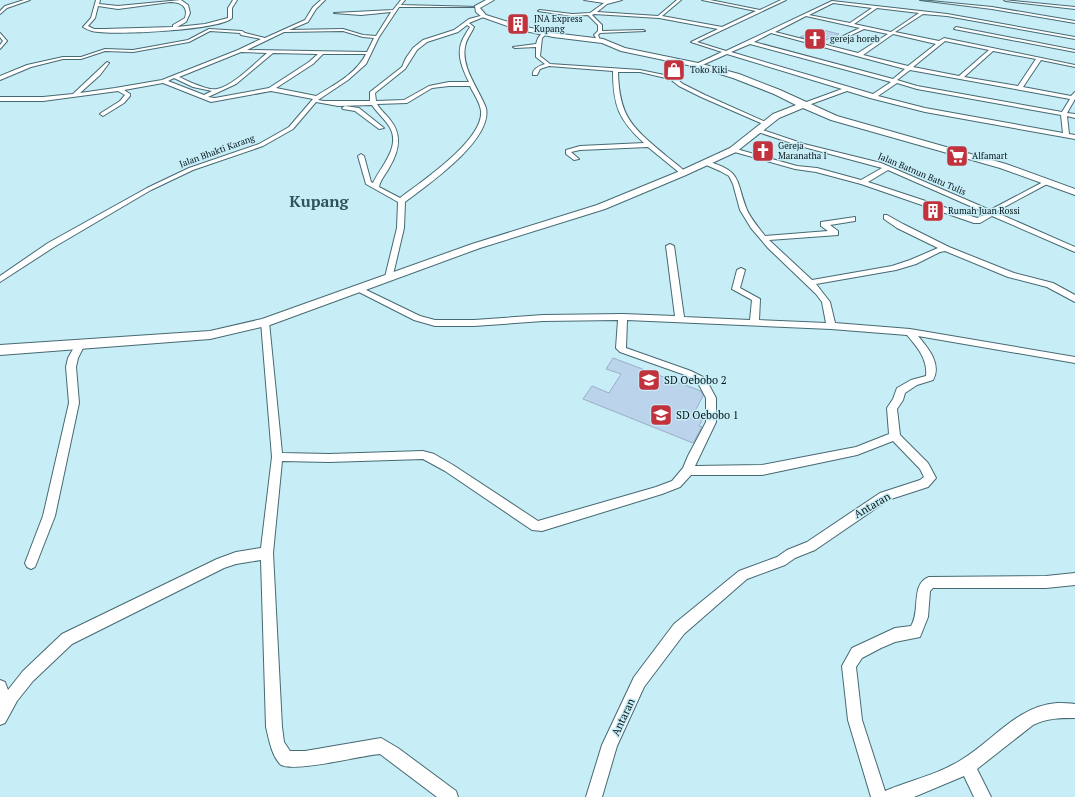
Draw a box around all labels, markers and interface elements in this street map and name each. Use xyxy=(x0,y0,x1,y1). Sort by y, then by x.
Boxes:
building icon: JNA Express Kupang xyxy=(505,11,531,37)
place label: JNA Express Kupang xyxy=(534,13,583,35)
church icon: gereja horeb xyxy=(802,26,828,52)
place label: gereja horeb xyxy=(830,33,880,45)
shop icon: Toko Kiki xyxy=(661,57,687,83)
place label: Toko Kiki xyxy=(690,64,728,76)
street label: Jalan Bhakti Karang xyxy=(178,132,256,170)
church icon: Gereja Maranatha I xyxy=(750,138,776,164)
place label: Gereja Maranatha I xyxy=(778,140,827,162)
supermarket icon: Alfamart xyxy=(944,143,970,169)
street label: Jalan Batnun Batu Tulis xyxy=(876,150,968,198)
place label: Alfamart xyxy=(972,150,1008,162)
district label: Kupang xyxy=(289,190,350,212)
building icon: Rumah Juan Rossi xyxy=(920,198,946,224)
place label: Rumah Juan Rossi xyxy=(948,205,1020,217)
school or university icon: SD Oebobo 2 xyxy=(636,367,662,393)
place label: SD Oebobo 2 xyxy=(664,373,727,387)
school or university icon: SD Oebobo 1 xyxy=(648,402,674,428)
place label: SD Oebobo 1 xyxy=(676,408,739,422)
street label: Antaran xyxy=(851,489,893,521)
street label: Antaran xyxy=(608,695,638,738)

